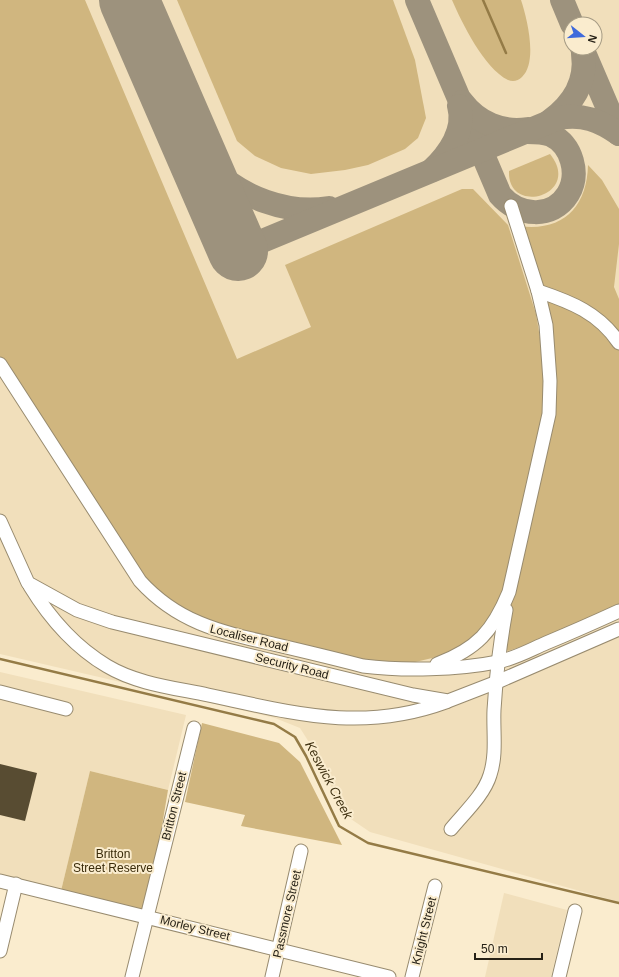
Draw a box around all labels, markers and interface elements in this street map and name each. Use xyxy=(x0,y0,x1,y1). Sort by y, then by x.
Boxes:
north arrow xyxy=(563,16,603,56)
text: N xyxy=(586,33,599,45)
street label: Localiser Road xyxy=(208,622,290,654)
street label: Security Road xyxy=(254,650,330,682)
water label: Keswick Creek xyxy=(302,739,357,823)
street label: Britton Street xyxy=(159,770,189,842)
park label: Britton Street Reserve xyxy=(73,847,153,875)
street label: Passmore Street xyxy=(270,868,304,959)
street label: Knight Street xyxy=(409,895,439,966)
street label: Morley Street xyxy=(159,913,232,944)
scale bar xyxy=(475,935,542,961)
text: 50 m xyxy=(481,942,508,956)

